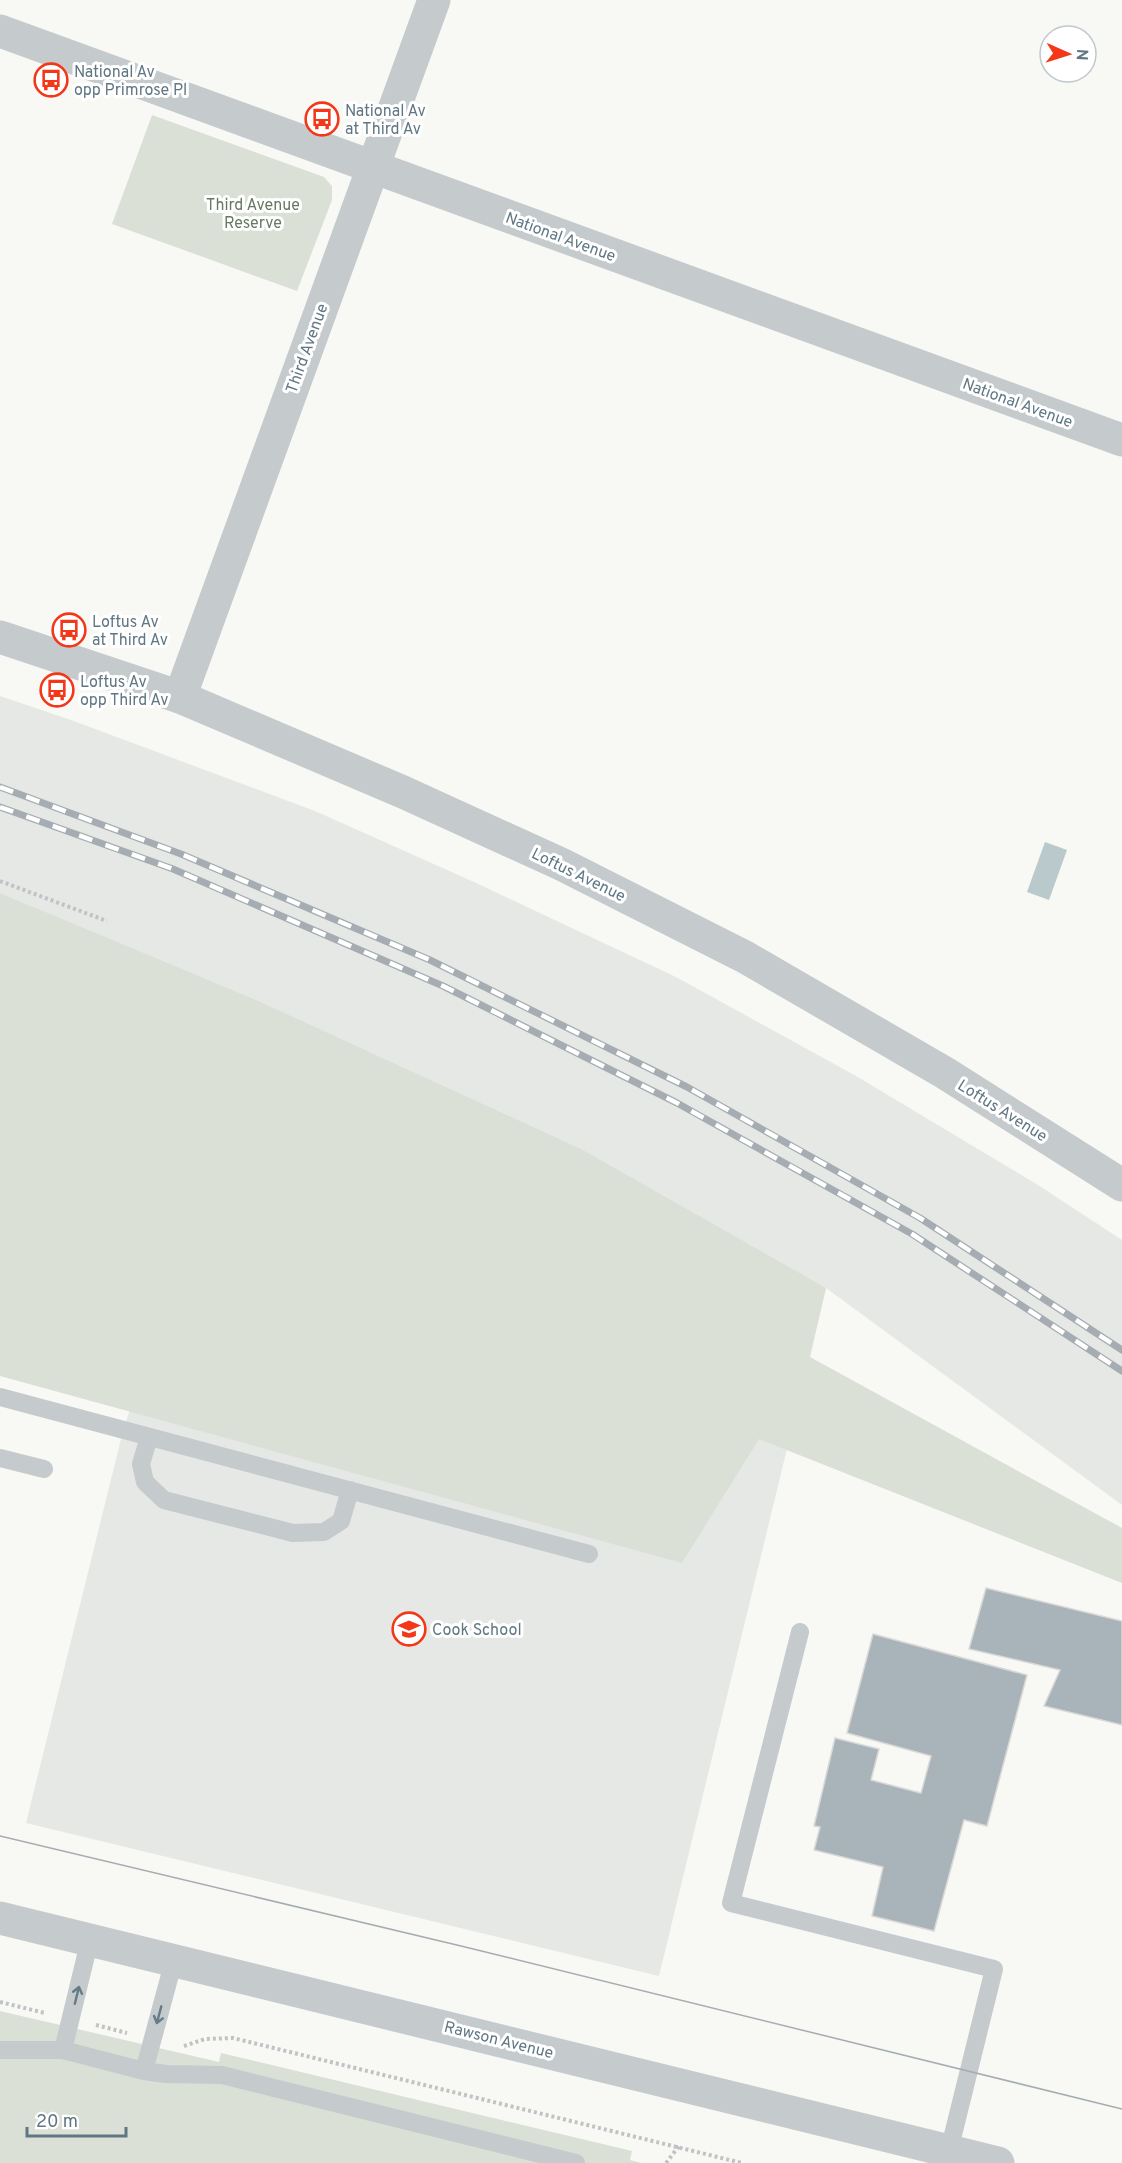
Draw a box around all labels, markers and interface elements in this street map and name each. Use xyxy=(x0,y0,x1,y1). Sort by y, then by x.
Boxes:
north arrow xyxy=(1038,24,1098,84)
text: N xyxy=(1071,48,1091,61)
bus stop icon: National Av opp Primrose Pl xyxy=(33,62,69,98)
place label: National Av opp Primrose Pl xyxy=(74,63,187,101)
bus stop icon: National Av at Third Av xyxy=(304,101,340,137)
place label: National Av at Third Av xyxy=(345,102,426,140)
park label: Third Avenue Reserve xyxy=(206,196,300,234)
street label: National Avenue xyxy=(502,209,618,267)
street label: Third Avenue xyxy=(282,301,333,396)
street label: National Avenue xyxy=(959,375,1075,433)
bus stop icon: Loftus Av at Third Av xyxy=(51,612,87,648)
place label: Loftus Av at Third Av xyxy=(92,613,168,651)
bus stop icon: Loftus Av opp Third Av xyxy=(39,672,75,708)
place label: Loftus Av opp Third Av xyxy=(80,673,169,711)
street label: Loftus Avenue xyxy=(528,844,628,907)
street label: Loftus Avenue xyxy=(953,1076,1050,1147)
school or university icon: Cook School xyxy=(391,1611,427,1647)
place label: Cook School xyxy=(432,1621,522,1641)
one-way arrow xyxy=(71,1985,83,2004)
one-way arrow xyxy=(153,2005,164,2024)
street label: Rawson Avenue xyxy=(442,2018,555,2064)
scale bar xyxy=(27,2100,126,2138)
text: 20 m xyxy=(36,2111,78,2134)

